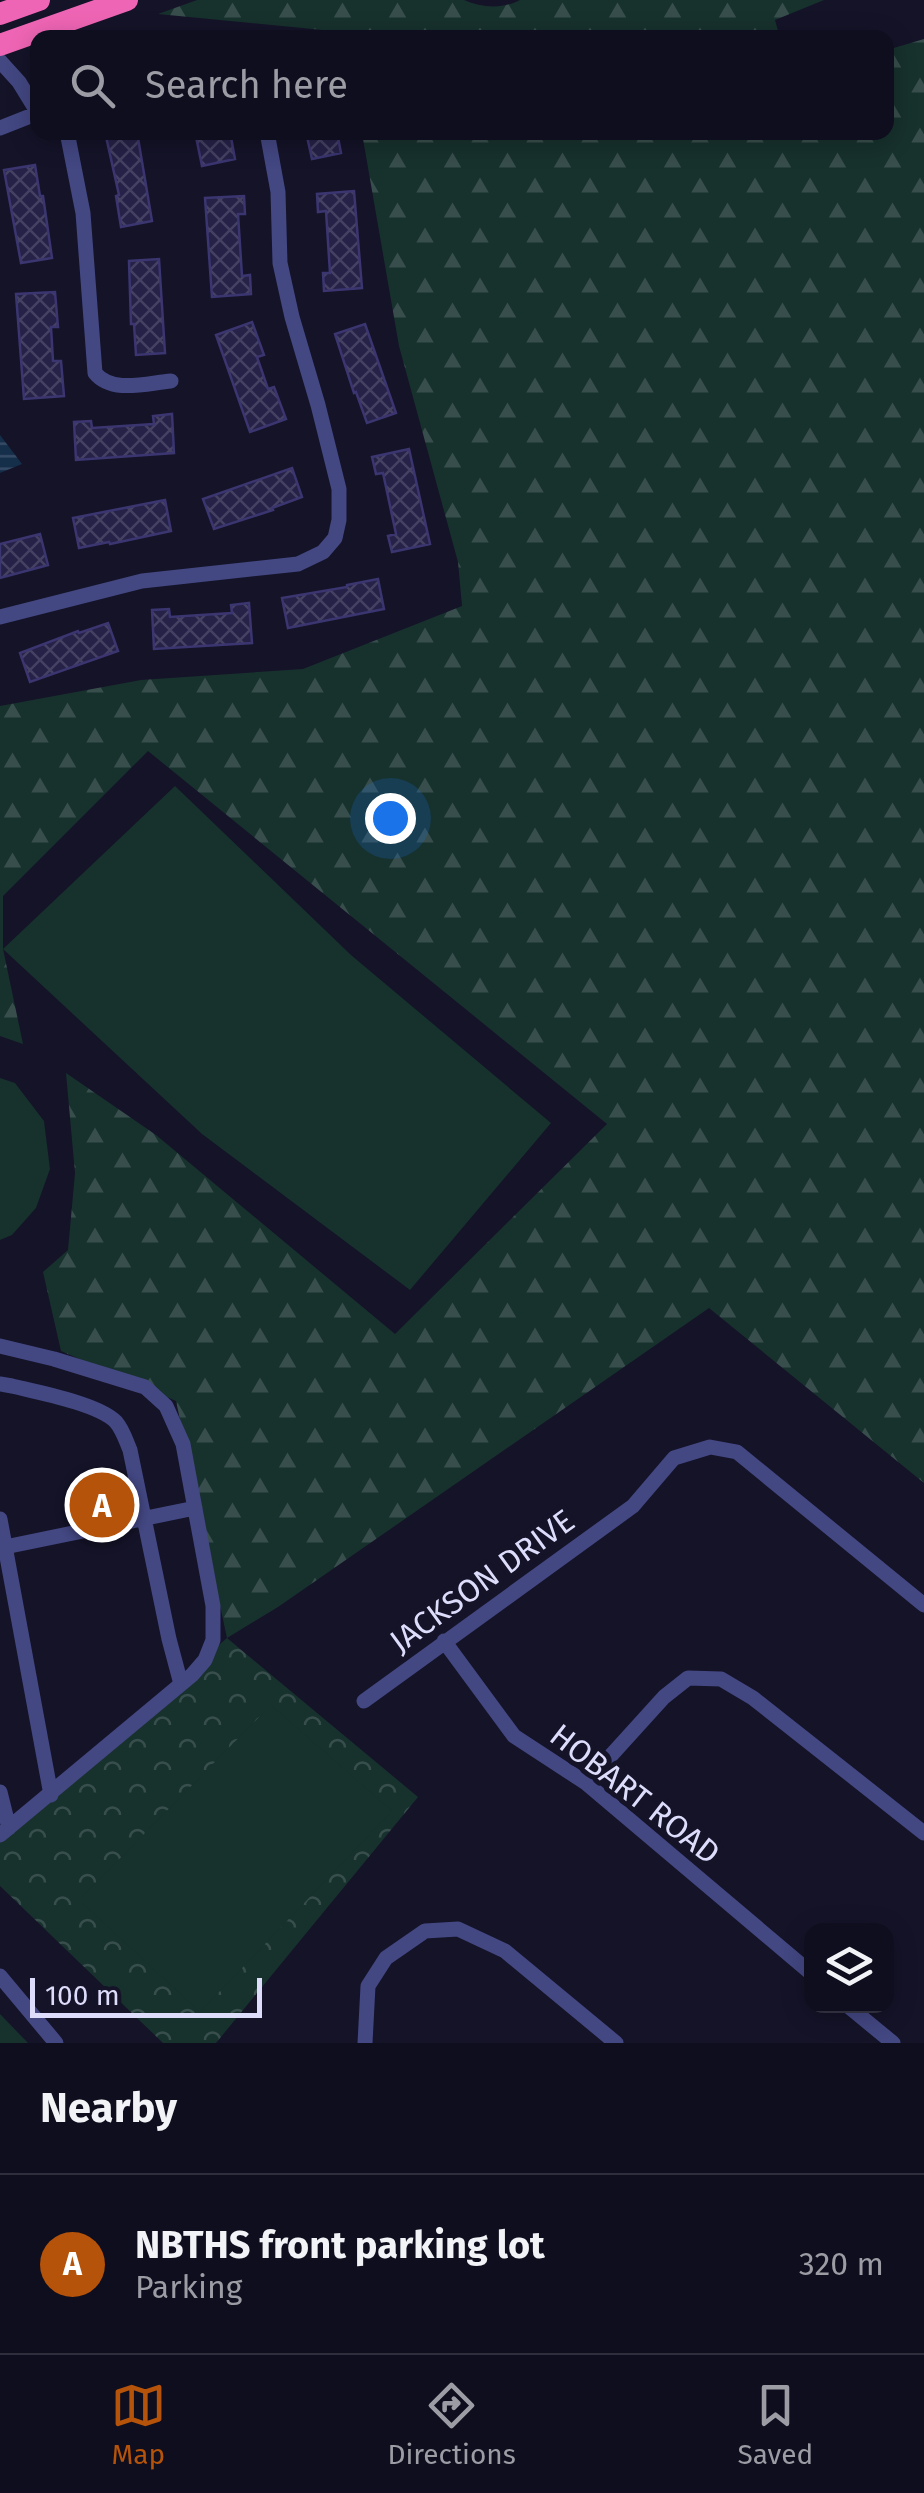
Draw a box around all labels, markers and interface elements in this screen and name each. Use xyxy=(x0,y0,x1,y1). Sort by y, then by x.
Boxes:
search box xyxy=(30,30,894,140)
icon: search xyxy=(65,58,120,113)
text: Search here xyxy=(145,62,348,108)
your location xyxy=(365,793,416,844)
pin: A xyxy=(70,1468,134,1542)
street label: JACKSON DRIVE xyxy=(382,1501,582,1661)
street label: HOBART ROAD xyxy=(542,1716,728,1872)
map controls xyxy=(804,1923,894,2013)
button: layers xyxy=(804,1923,894,2013)
scale bar xyxy=(30,1973,262,2018)
text: 100 m xyxy=(45,1979,120,2012)
text: Nearby xyxy=(40,2083,177,2133)
text: NBTHS front parking lot xyxy=(135,2222,545,2268)
text: A xyxy=(63,2245,82,2283)
text: 320 m xyxy=(799,2245,884,2283)
text: Parking xyxy=(135,2268,242,2306)
tab: Map xyxy=(111,2378,166,2471)
tab: Directions xyxy=(387,2378,516,2471)
tab: Saved xyxy=(737,2378,813,2471)

